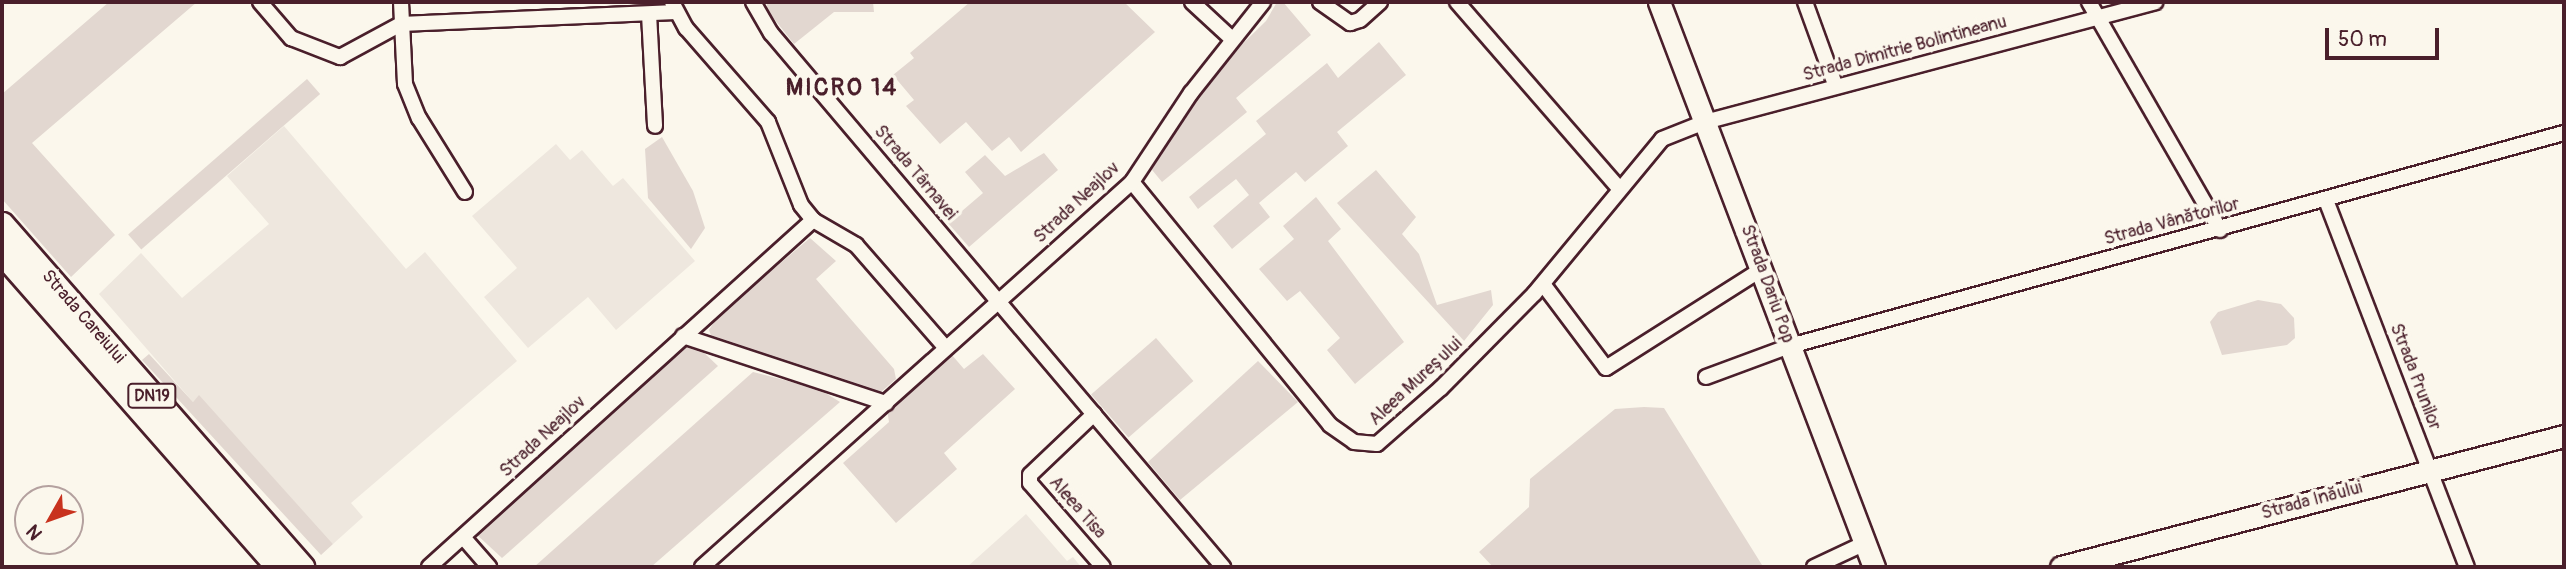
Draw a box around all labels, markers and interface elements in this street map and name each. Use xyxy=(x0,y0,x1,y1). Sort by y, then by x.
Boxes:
street label: Strada Dimitrie Bolintineanu xyxy=(1801,11,2009,87)
scale bar xyxy=(2328,14,2442,58)
text: 50 m xyxy=(2338,26,2387,53)
district label: MICRO 14 xyxy=(787,74,897,102)
street label: Strada Târnavei xyxy=(869,121,961,225)
street label: Strada Neajlov xyxy=(1030,158,1124,248)
street label: Strada Vânătorilor xyxy=(2102,194,2242,250)
street label: Strada Dariu Pop xyxy=(1736,222,1798,346)
street label: Strada Careiului xyxy=(37,266,129,368)
street label: Strada Prunilor xyxy=(2385,321,2445,433)
street label: Aleea Mureșului xyxy=(1365,333,1467,431)
road number: DN19 xyxy=(126,384,178,408)
street label: Strada Neajlov xyxy=(496,392,590,482)
street label: Aleea Tisa xyxy=(1044,472,1110,544)
street label: Strada Inăului xyxy=(2259,477,2365,525)
north arrow xyxy=(14,485,84,555)
text: N xyxy=(21,520,48,545)

